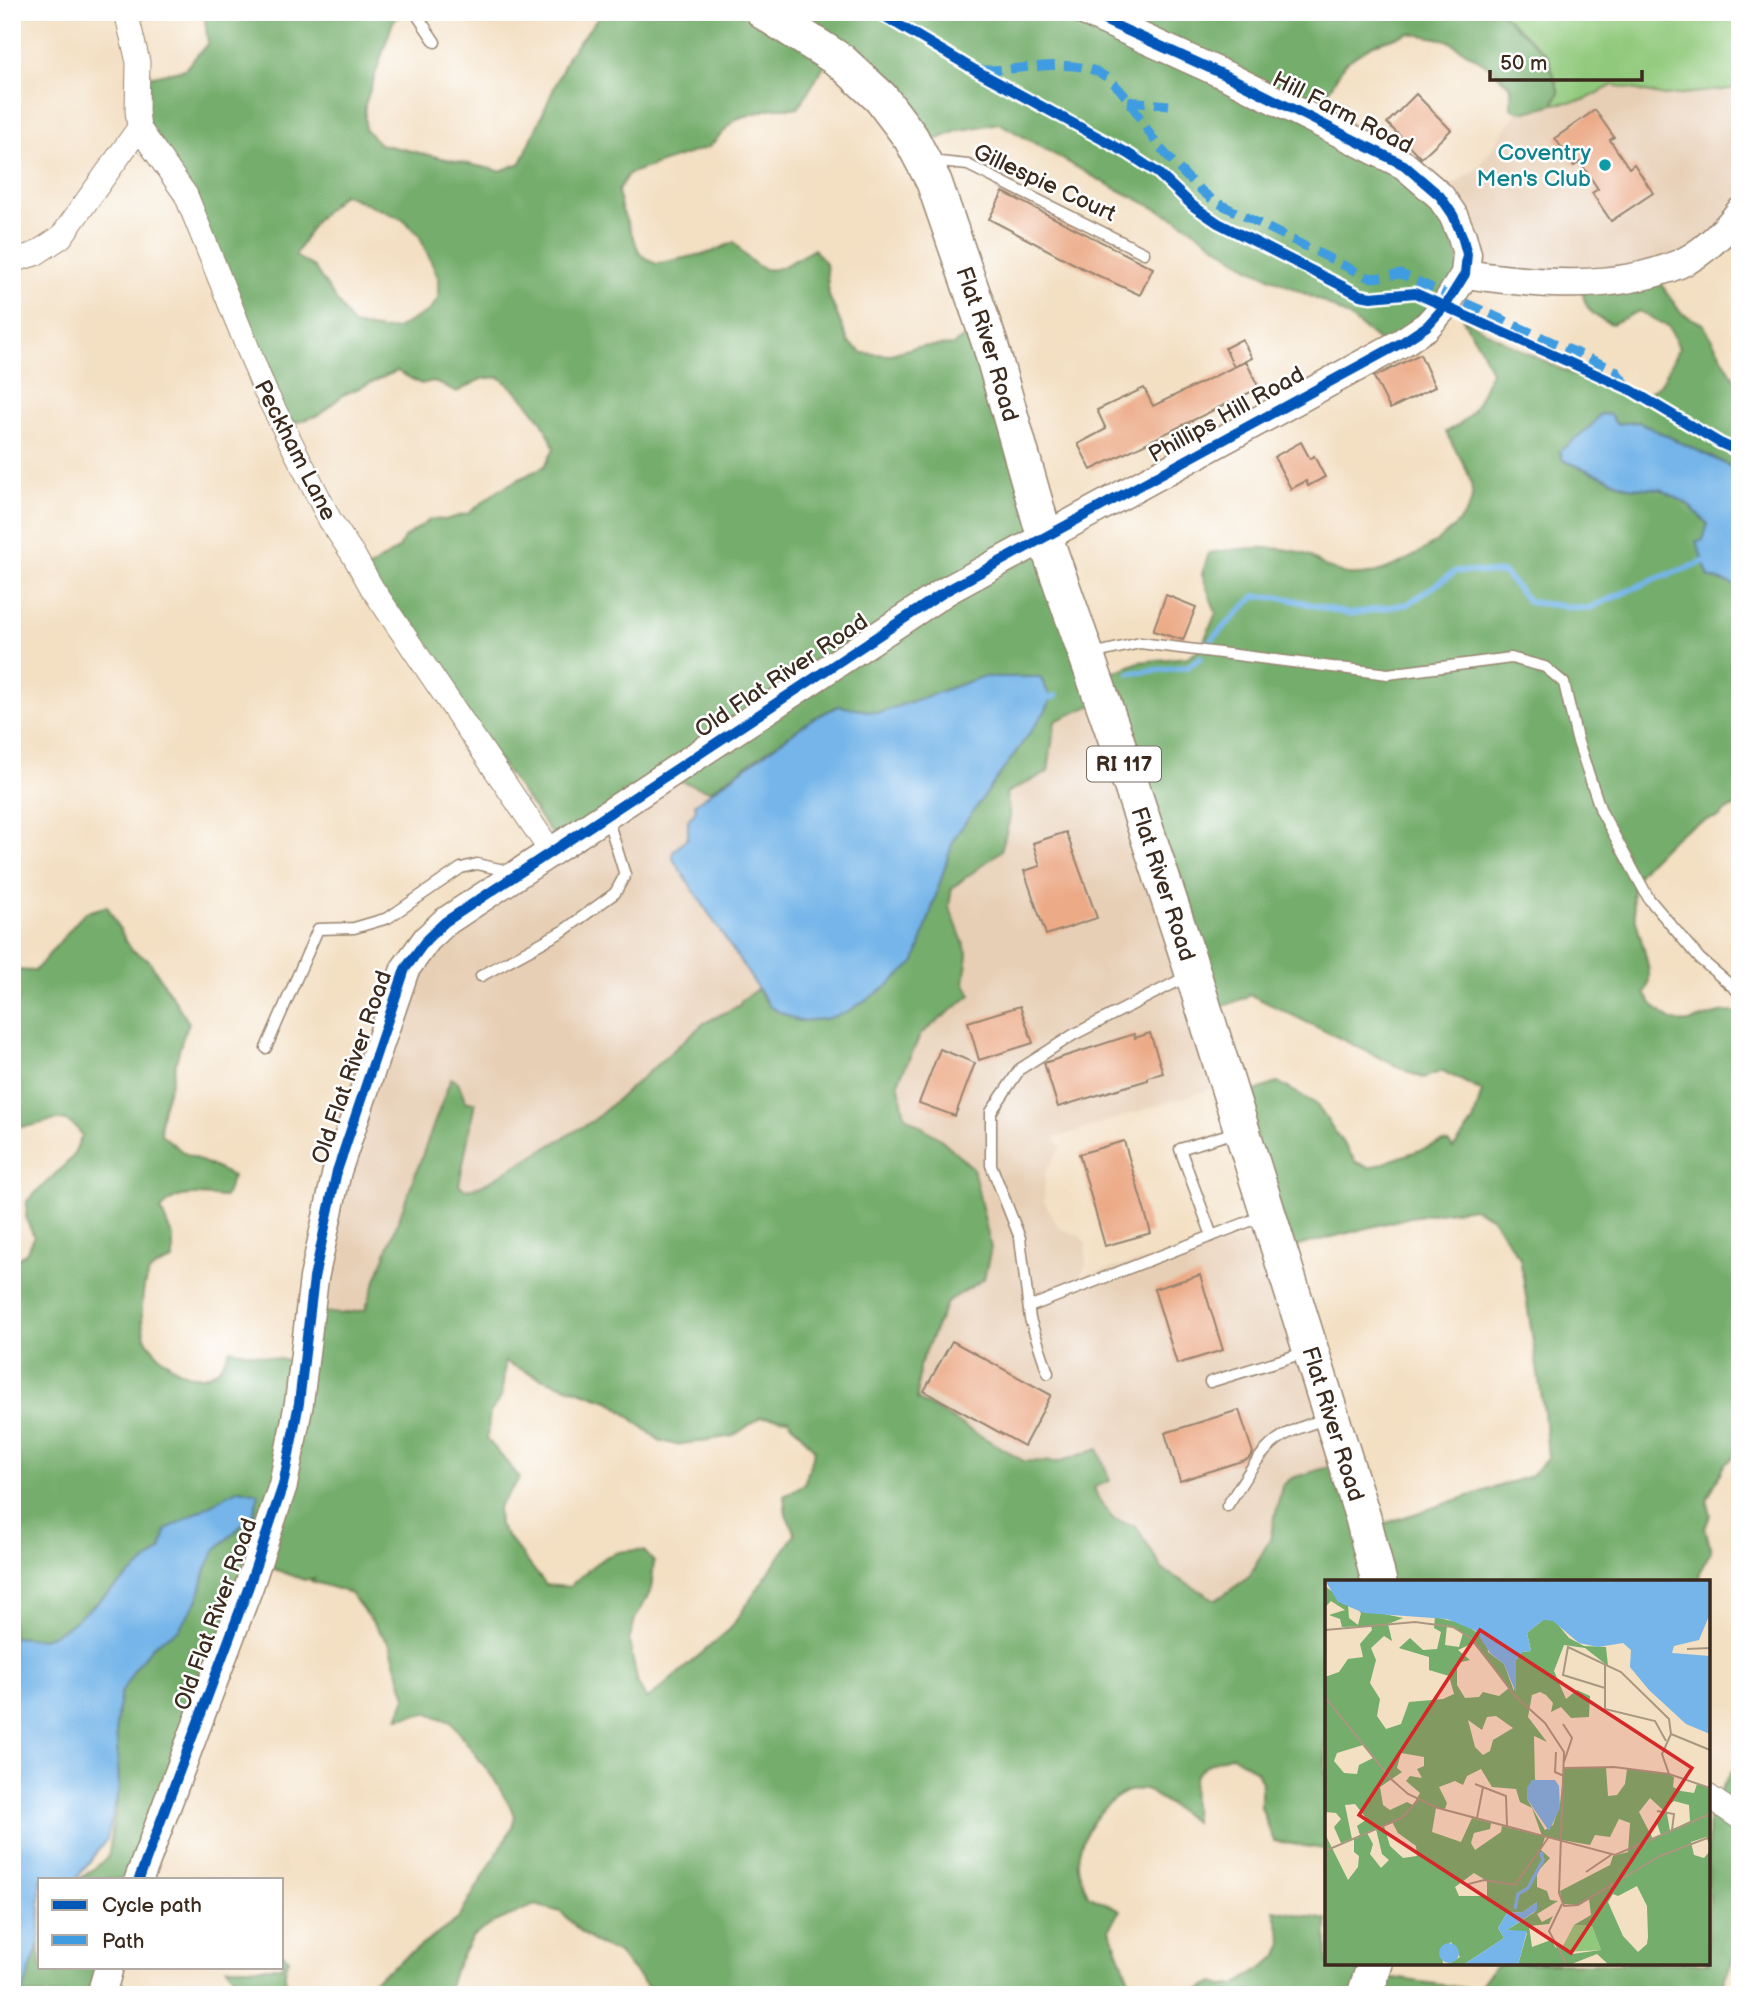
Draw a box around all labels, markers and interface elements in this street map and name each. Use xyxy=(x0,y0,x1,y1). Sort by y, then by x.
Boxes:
scale bar xyxy=(1490,38,1642,82)
text: 50 m xyxy=(1500,51,1547,76)
street label: Hill Farm Road xyxy=(1268,65,1417,160)
street label: Gillespie Court xyxy=(969,138,1120,228)
place label: Coventry Men's Club xyxy=(1477,139,1592,193)
marker: Coventry Men's Club xyxy=(1597,157,1613,173)
street label: Flat River Road xyxy=(949,263,1024,425)
street label: Phillips Hill Road xyxy=(1144,361,1309,469)
street label: Peckham Lane xyxy=(248,376,343,525)
street label: Old Flat River Road xyxy=(690,608,873,744)
road number: RI 117 xyxy=(1087,746,1161,782)
street label: Flat River Road xyxy=(1124,803,1201,964)
street label: Old Flat River Road xyxy=(306,967,398,1168)
street label: Flat River Road xyxy=(1295,1343,1370,1505)
street label: Old Flat River Road xyxy=(168,1514,264,1714)
inset map xyxy=(1325,1580,1710,1965)
legend xyxy=(38,1878,284,1968)
text: Cycle path xyxy=(102,1893,202,1918)
text: Path xyxy=(102,1929,144,1954)

